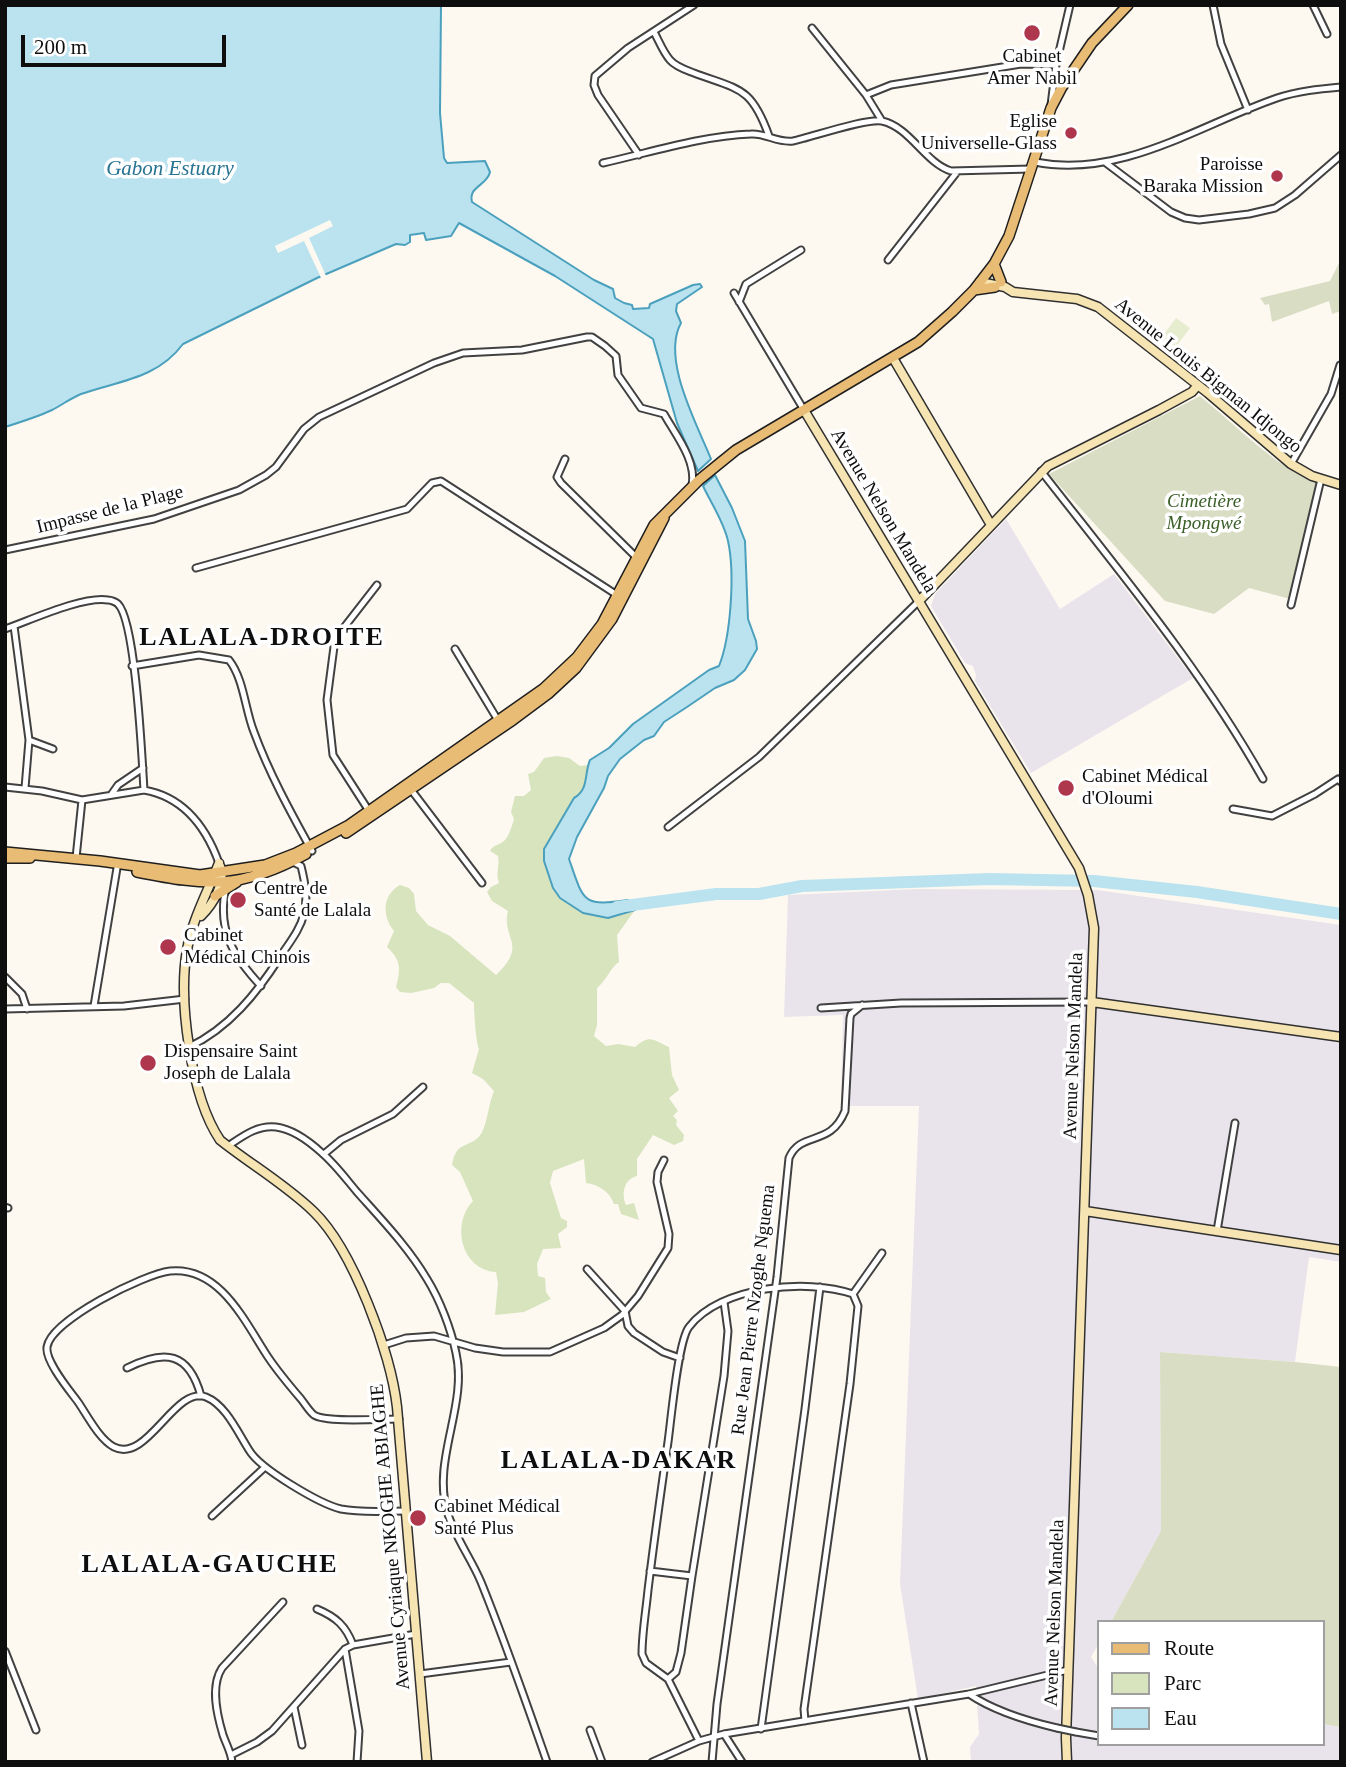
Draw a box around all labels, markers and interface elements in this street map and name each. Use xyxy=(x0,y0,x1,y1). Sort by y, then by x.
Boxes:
scale bar xyxy=(24,21,229,65)
marker: Cabinet Amer Nabil xyxy=(1022,23,1042,43)
text: 200 m xyxy=(34,35,87,59)
place label: Cabinet Amer Nabil xyxy=(987,46,1077,90)
place label: Eglise Universelle-Glass xyxy=(921,111,1057,155)
marker: Eglise Universelle-Glass xyxy=(1063,125,1079,141)
place label: Paroisse Baraka Mission xyxy=(1143,154,1263,198)
water label: Gabon Estuary xyxy=(106,156,234,182)
marker: Paroisse Baraka Mission xyxy=(1269,168,1285,184)
street label: Avenue Louis Bigman Idjongo xyxy=(1110,293,1306,459)
street label: Avenue Nelson Mandela xyxy=(825,425,941,597)
street label: Impasse de la Plage xyxy=(34,481,186,539)
park label: Cimetière Mpongwé xyxy=(1167,491,1241,535)
district label: LALALA-DROITE xyxy=(141,622,383,654)
place label: Cabinet Médical d'Oloumi xyxy=(1082,766,1208,810)
marker: Cabinet Médical d'Oloumi xyxy=(1056,778,1076,798)
place label: Centre de Santé de Lalala xyxy=(254,878,371,922)
marker: Centre de Santé de Lalala xyxy=(228,890,248,910)
place label: Cabinet Médical Chinois xyxy=(184,925,310,969)
marker: Cabinet Médical Chinois xyxy=(158,937,178,957)
street label: Avenue Nelson Mandela xyxy=(1059,952,1089,1140)
place label: Dispensaire Saint Joseph de Lalala xyxy=(164,1041,298,1085)
marker: Dispensaire Saint Joseph de Lalala xyxy=(138,1053,158,1073)
street label: Rue Jean Pierre Nzoghe Nguema xyxy=(727,1183,781,1437)
street label: Avenue Cyriaque NKOGHE ABIAGHE xyxy=(366,1383,416,1691)
district label: LALALA-DAKAR xyxy=(502,1445,736,1477)
place label: Cabinet Médical Santé Plus xyxy=(434,1496,560,1540)
marker: Cabinet Médical Santé Plus xyxy=(408,1508,428,1528)
street label: Avenue Nelson Mandela xyxy=(1040,1519,1070,1707)
district label: LALALA-GAUCHE xyxy=(83,1549,337,1581)
legend xyxy=(1098,1620,1325,1746)
text: Route xyxy=(1164,1636,1214,1660)
text: Parc xyxy=(1164,1671,1201,1695)
text: Eau xyxy=(1164,1706,1197,1730)

